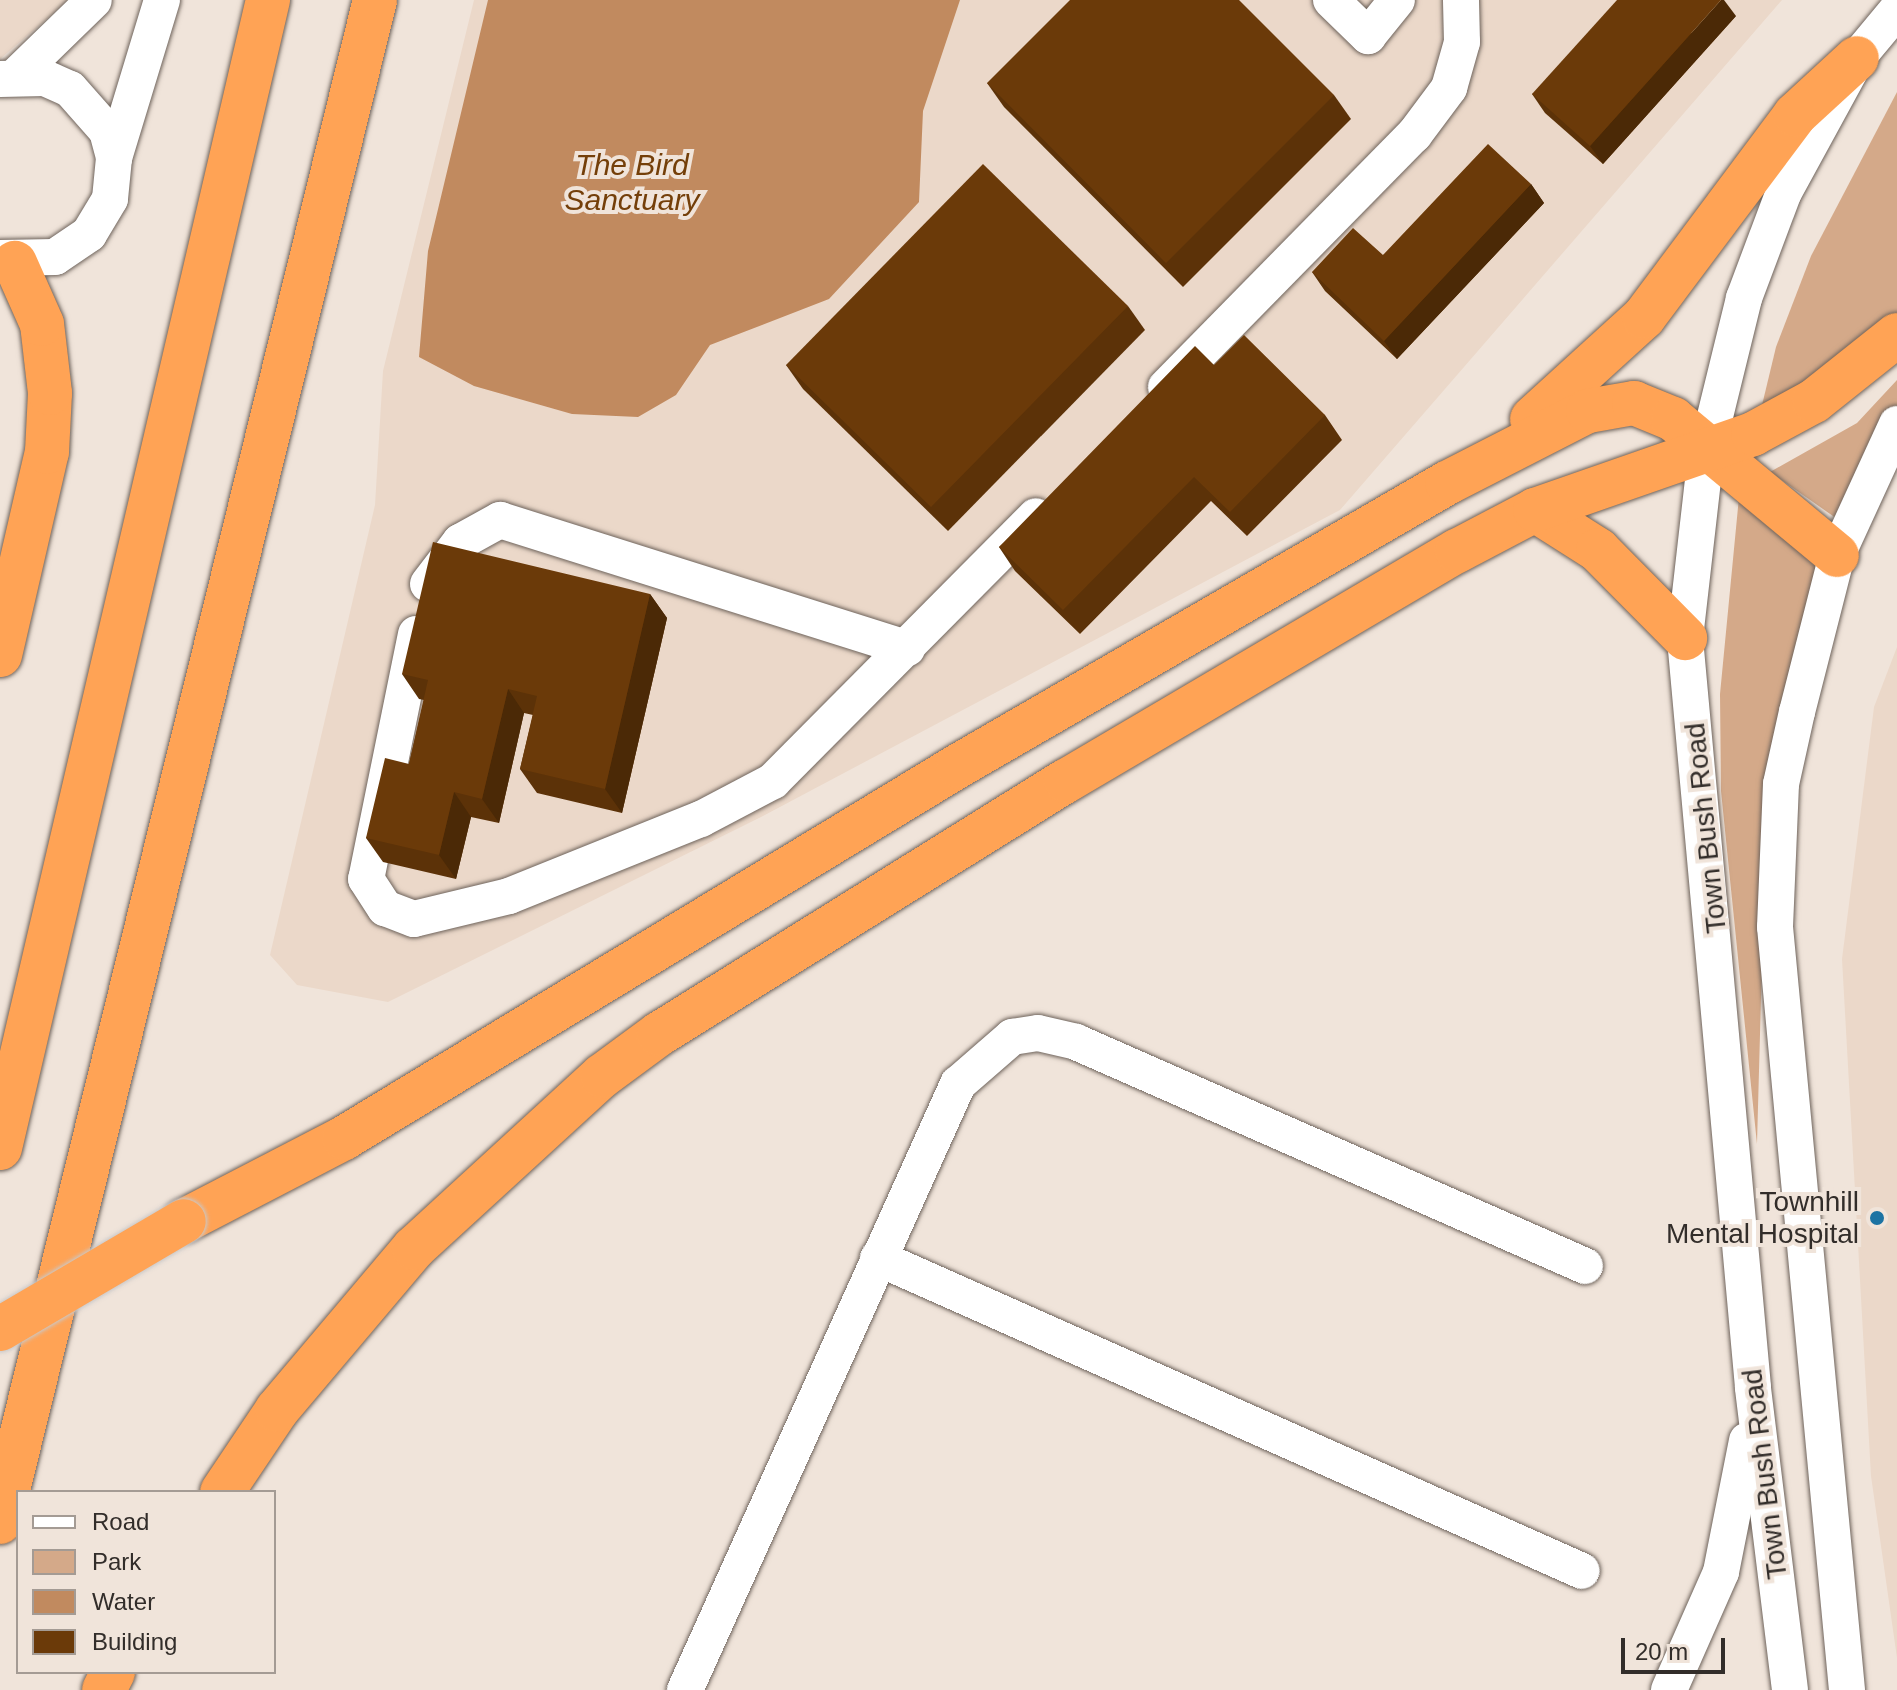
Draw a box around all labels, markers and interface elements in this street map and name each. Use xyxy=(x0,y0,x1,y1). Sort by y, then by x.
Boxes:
water label: The Bird Sanctuary xyxy=(564,147,700,218)
street label: Town Bush Road xyxy=(1678,721,1734,935)
place label: Townhill Mental Hospital xyxy=(1666,1185,1859,1251)
marker: Townhill Mental Hospital xyxy=(1866,1207,1888,1229)
street label: Town Bush Road xyxy=(1735,1367,1795,1581)
legend xyxy=(16,1490,276,1674)
text: Road xyxy=(92,1508,149,1535)
text: Park xyxy=(92,1548,141,1575)
text: Water xyxy=(92,1588,155,1615)
scale bar xyxy=(1625,1622,1729,1672)
text: Building xyxy=(92,1628,177,1655)
text: 20 m xyxy=(1635,1638,1688,1665)

